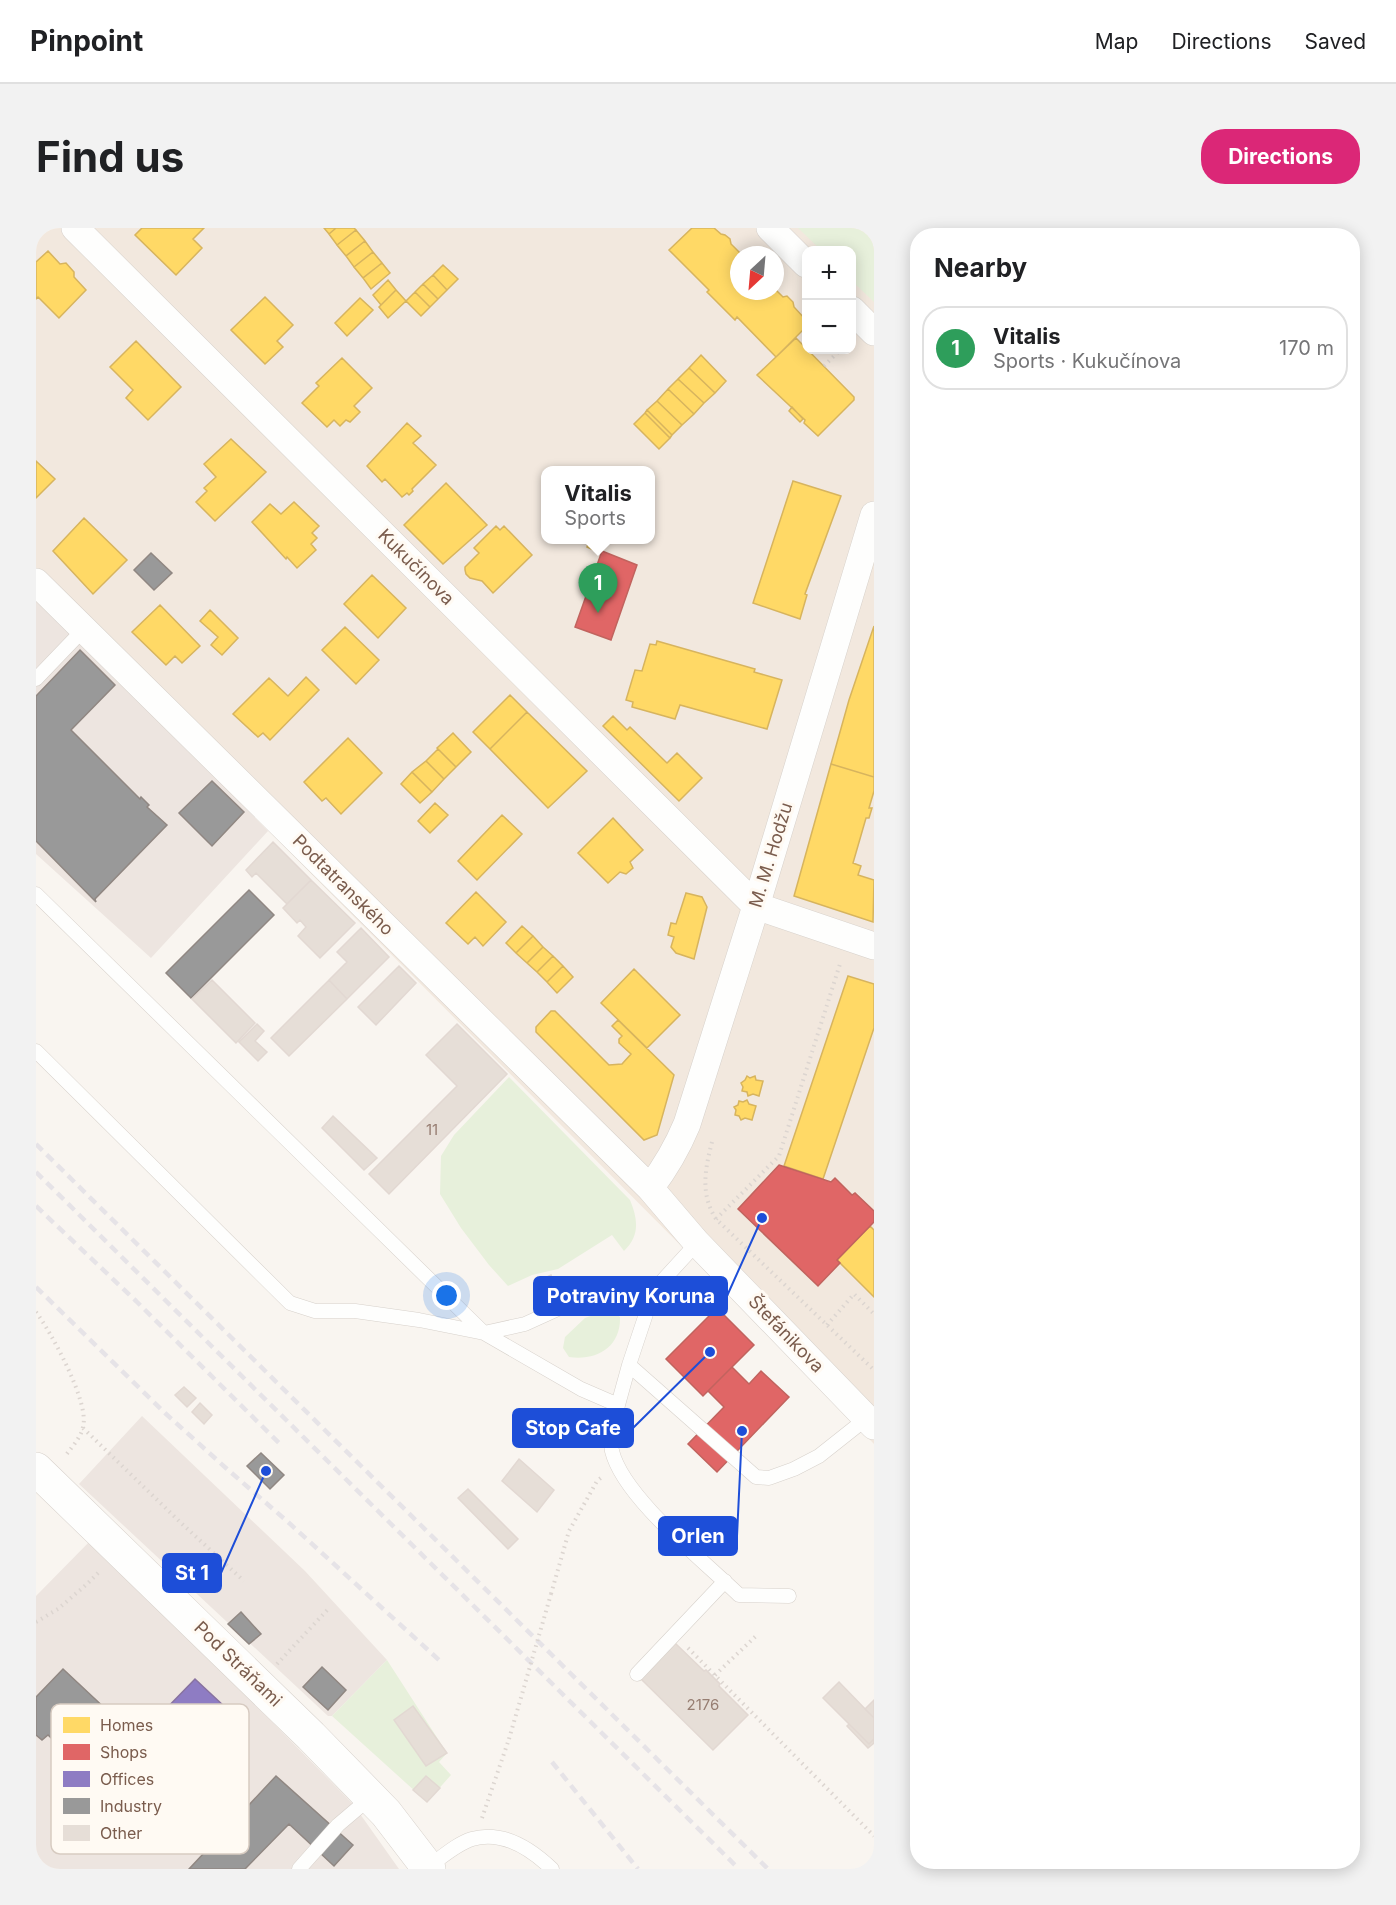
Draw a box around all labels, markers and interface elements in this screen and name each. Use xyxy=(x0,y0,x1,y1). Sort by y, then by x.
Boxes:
text: Pinpoint xyxy=(30,24,143,58)
text: Map xyxy=(1095,29,1138,54)
text: Directions xyxy=(1171,29,1272,54)
text: Saved xyxy=(1305,29,1366,54)
button: Directions xyxy=(1201,129,1360,184)
text: Find us xyxy=(36,131,184,182)
north arrow xyxy=(730,246,784,300)
map controls xyxy=(802,246,856,354)
button: + xyxy=(802,246,856,300)
text: Nearby xyxy=(934,252,1027,283)
button: − xyxy=(802,300,856,354)
text: Vitalis xyxy=(993,323,1061,349)
text: 1 xyxy=(951,336,960,360)
text: 170 m xyxy=(1279,336,1334,360)
text: Sports · Kukučínova xyxy=(993,349,1181,373)
popup xyxy=(541,466,655,544)
text: Vitalis xyxy=(564,480,632,506)
text: Sports xyxy=(564,506,626,530)
street label: Kukučínova xyxy=(374,524,459,609)
pin: 1 xyxy=(578,564,618,613)
street label: M. M. Hodžu xyxy=(745,800,796,910)
street label: Podtatranského xyxy=(289,830,398,939)
house number: 11 xyxy=(426,1120,438,1139)
callout: Potraviny Koruna xyxy=(534,1277,727,1315)
your location xyxy=(432,1281,461,1310)
text: Potraviny Koruna xyxy=(547,1284,715,1308)
street label: Štefánikova xyxy=(744,1290,829,1377)
callout: Stop Cafe xyxy=(513,1409,633,1447)
text: Stop Cafe xyxy=(525,1416,621,1440)
callout: Orlen xyxy=(659,1517,737,1555)
text: Orlen xyxy=(671,1524,725,1548)
callout: St 1 xyxy=(163,1554,221,1592)
text: St 1 xyxy=(175,1561,209,1585)
street label: Pod Stráňami xyxy=(190,1617,286,1711)
house number: 2176 xyxy=(687,1695,719,1714)
legend xyxy=(51,1704,249,1854)
text: Homes xyxy=(100,1715,153,1735)
text: Shops xyxy=(100,1742,148,1762)
text: Offices xyxy=(100,1769,154,1789)
text: Industry xyxy=(100,1796,162,1816)
text: Other xyxy=(100,1823,142,1843)

